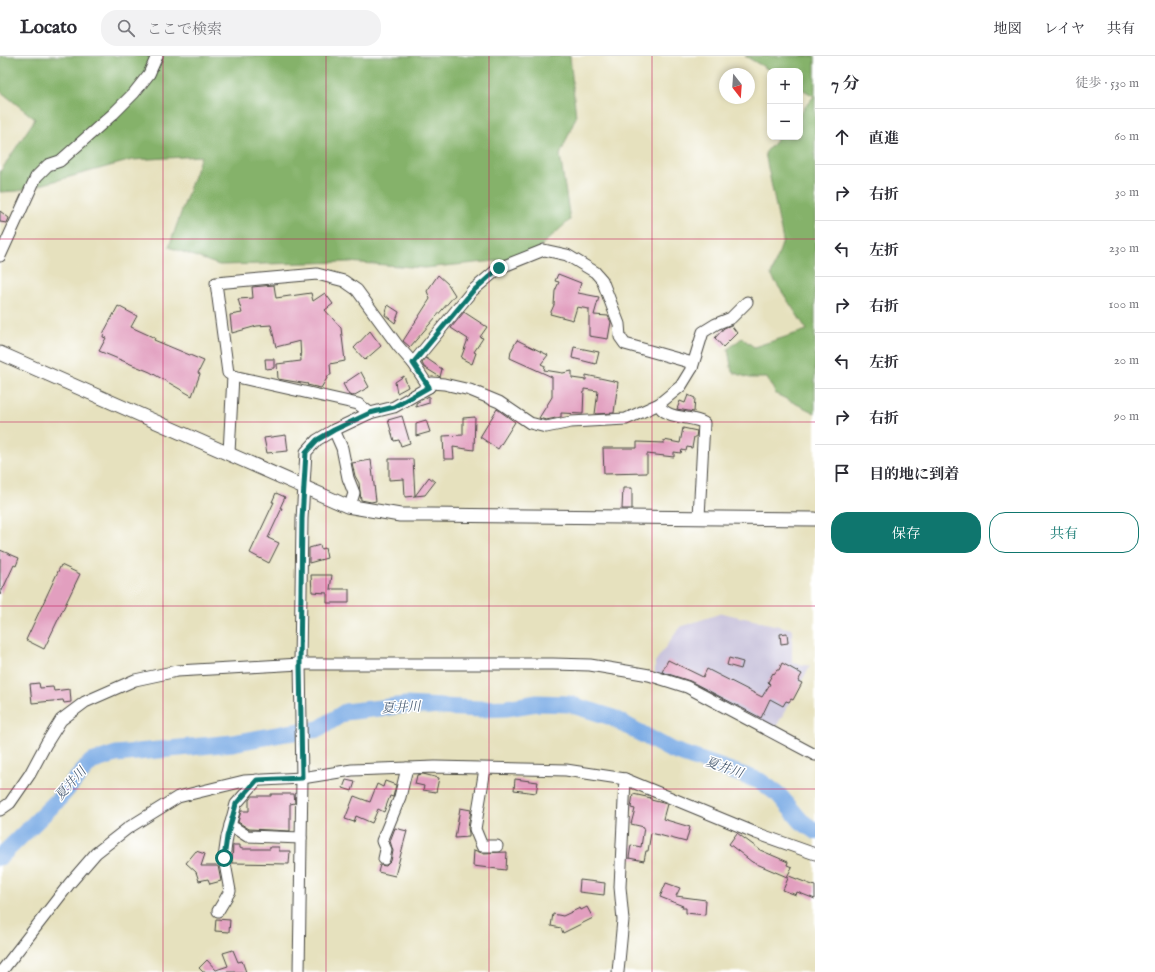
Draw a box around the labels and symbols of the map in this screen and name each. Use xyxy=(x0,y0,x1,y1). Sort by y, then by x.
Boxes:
north arrow xyxy=(719,68,755,104)
route end xyxy=(490,259,508,277)
water label: 夏井川 xyxy=(381,698,423,718)
water label: 夏井川 xyxy=(703,754,747,783)
water label: 夏井川 xyxy=(52,762,92,804)
route start xyxy=(215,849,233,867)

